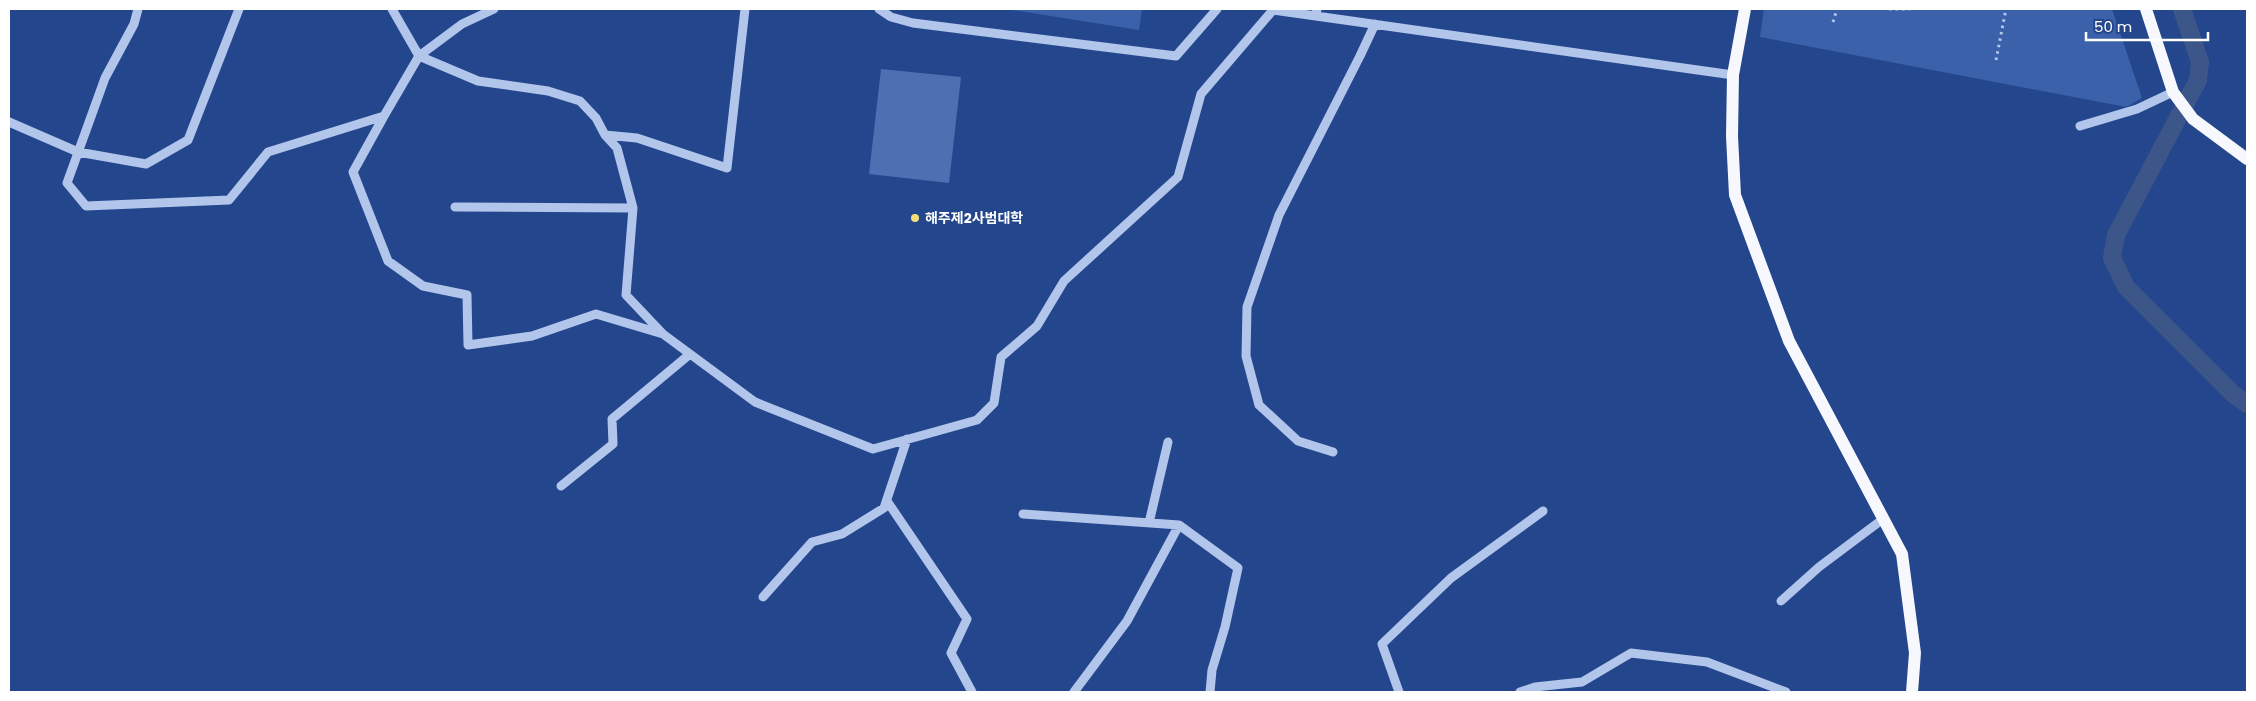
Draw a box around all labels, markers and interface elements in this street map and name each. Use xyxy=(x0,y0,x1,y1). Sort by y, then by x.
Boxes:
scale bar xyxy=(2086,10,2208,42)
text: 50 m xyxy=(2094,16,2132,37)
place label: 해주제2사범대학 xyxy=(925,208,1023,228)
marker: 해주제2사범대학 xyxy=(909,212,921,224)

